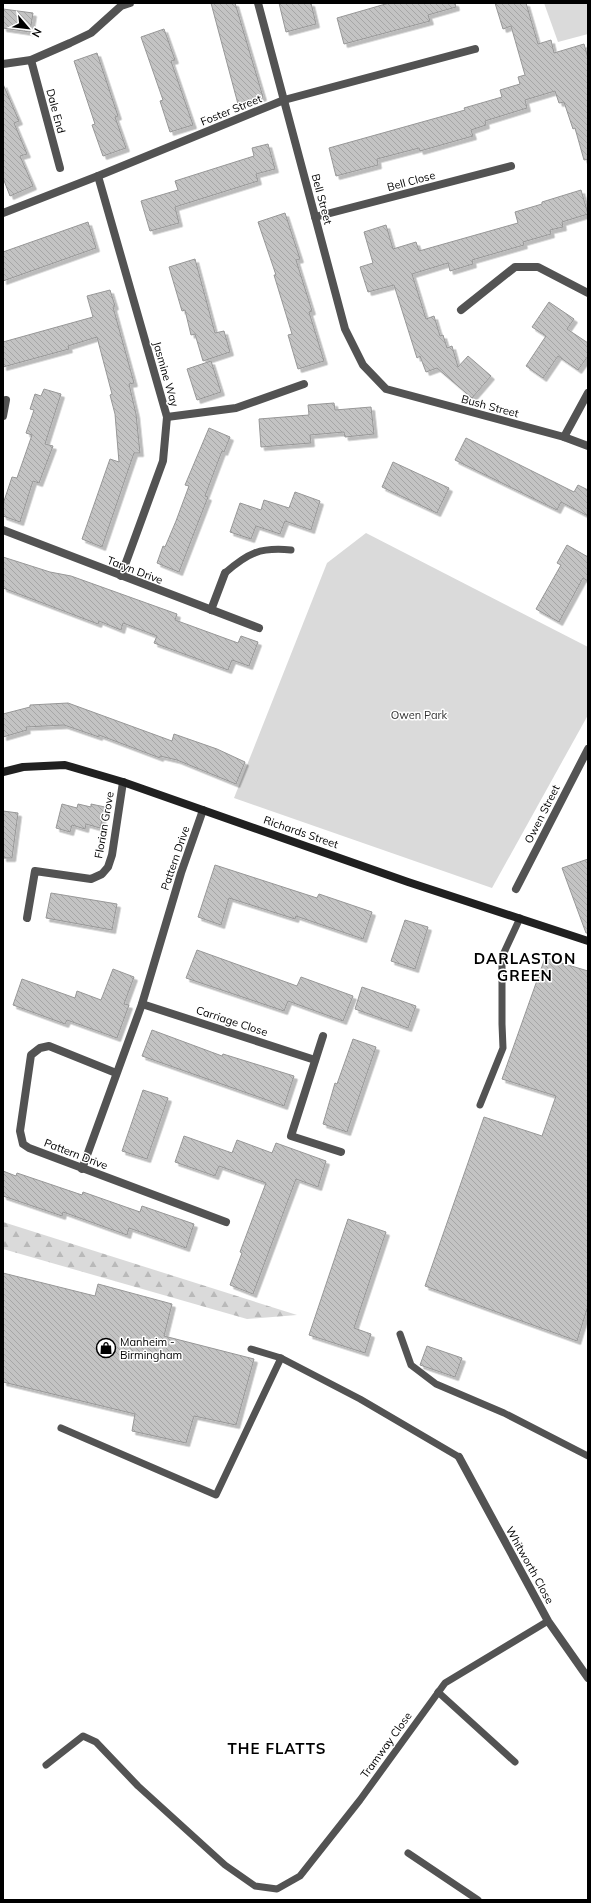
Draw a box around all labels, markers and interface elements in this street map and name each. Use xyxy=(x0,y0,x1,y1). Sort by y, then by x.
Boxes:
north arrow xyxy=(8,8,48,48)
text: N xyxy=(29,26,45,40)
street label: Dale End xyxy=(43,87,69,135)
street label: Foster Street xyxy=(198,91,264,129)
street label: Bell Close xyxy=(385,168,437,194)
street label: Bell Street xyxy=(309,172,336,226)
street label: Jasmine Way xyxy=(150,340,182,408)
street label: Bush Street xyxy=(460,392,520,420)
street label: Taryn Drive xyxy=(105,553,165,587)
park label: Owen Park xyxy=(391,708,448,722)
street label: Owen Street xyxy=(521,782,563,846)
street label: Florian Grove xyxy=(91,791,117,859)
street label: Richards Street xyxy=(262,813,340,851)
street label: Pattern Drive xyxy=(157,824,193,892)
district label: DARLASTON GREEN xyxy=(474,949,576,985)
street label: Carriage Close xyxy=(194,1003,270,1039)
street label: Pattern Drive xyxy=(42,1135,110,1173)
place label: Manheim - Birmingham xyxy=(120,1335,182,1362)
shop icon: Manheim - Birmingham xyxy=(95,1337,117,1359)
street label: Whitworth Close xyxy=(503,1524,557,1606)
street label: Tramway Close xyxy=(357,1709,415,1781)
district label: THE FLATTS xyxy=(228,1739,326,1758)

